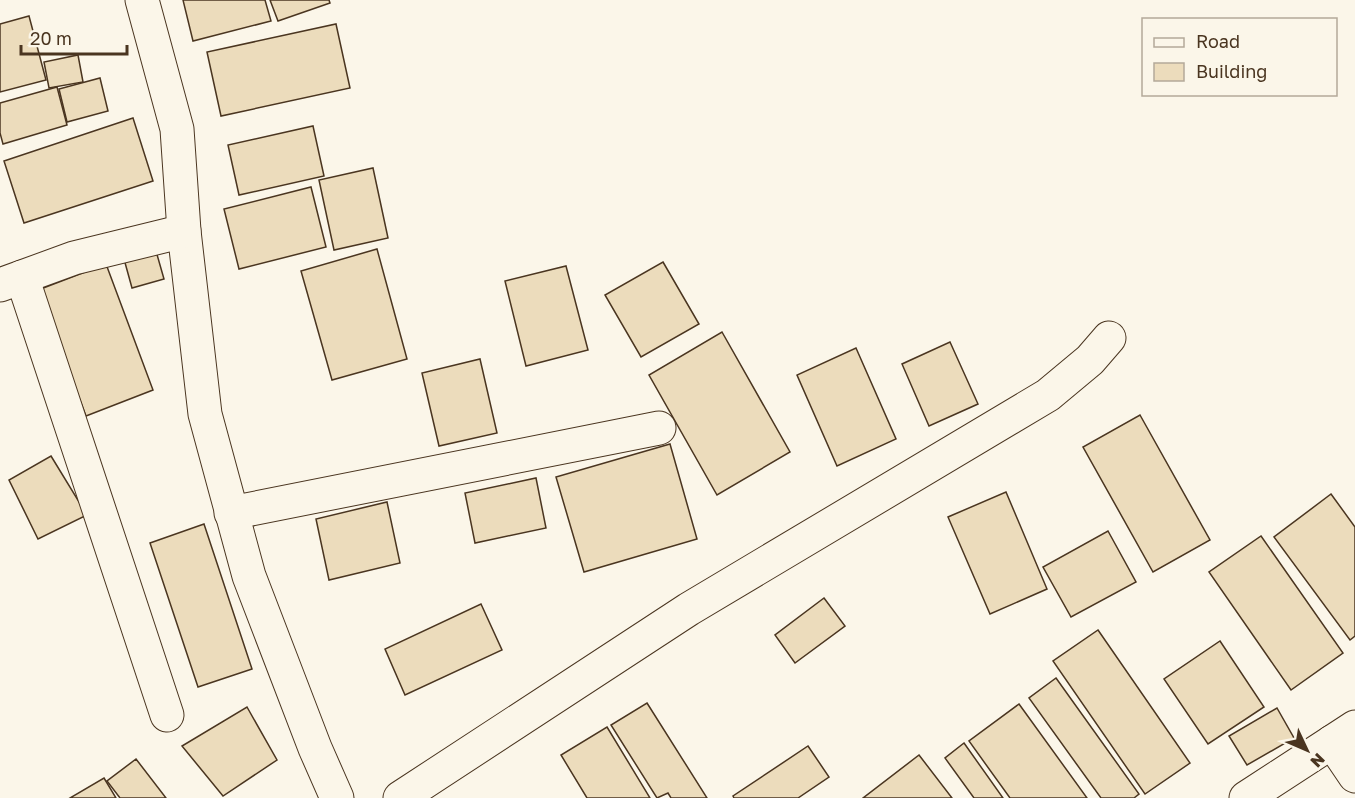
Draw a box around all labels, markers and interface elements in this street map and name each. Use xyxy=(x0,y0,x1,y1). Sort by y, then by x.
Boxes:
scale bar xyxy=(21,18,128,56)
legend xyxy=(1142,18,1337,96)
text: 20 m xyxy=(30,27,72,49)
text: Road xyxy=(1196,30,1240,52)
text: Building xyxy=(1196,60,1267,82)
north arrow xyxy=(1277,720,1337,780)
text: N xyxy=(1306,749,1329,772)

